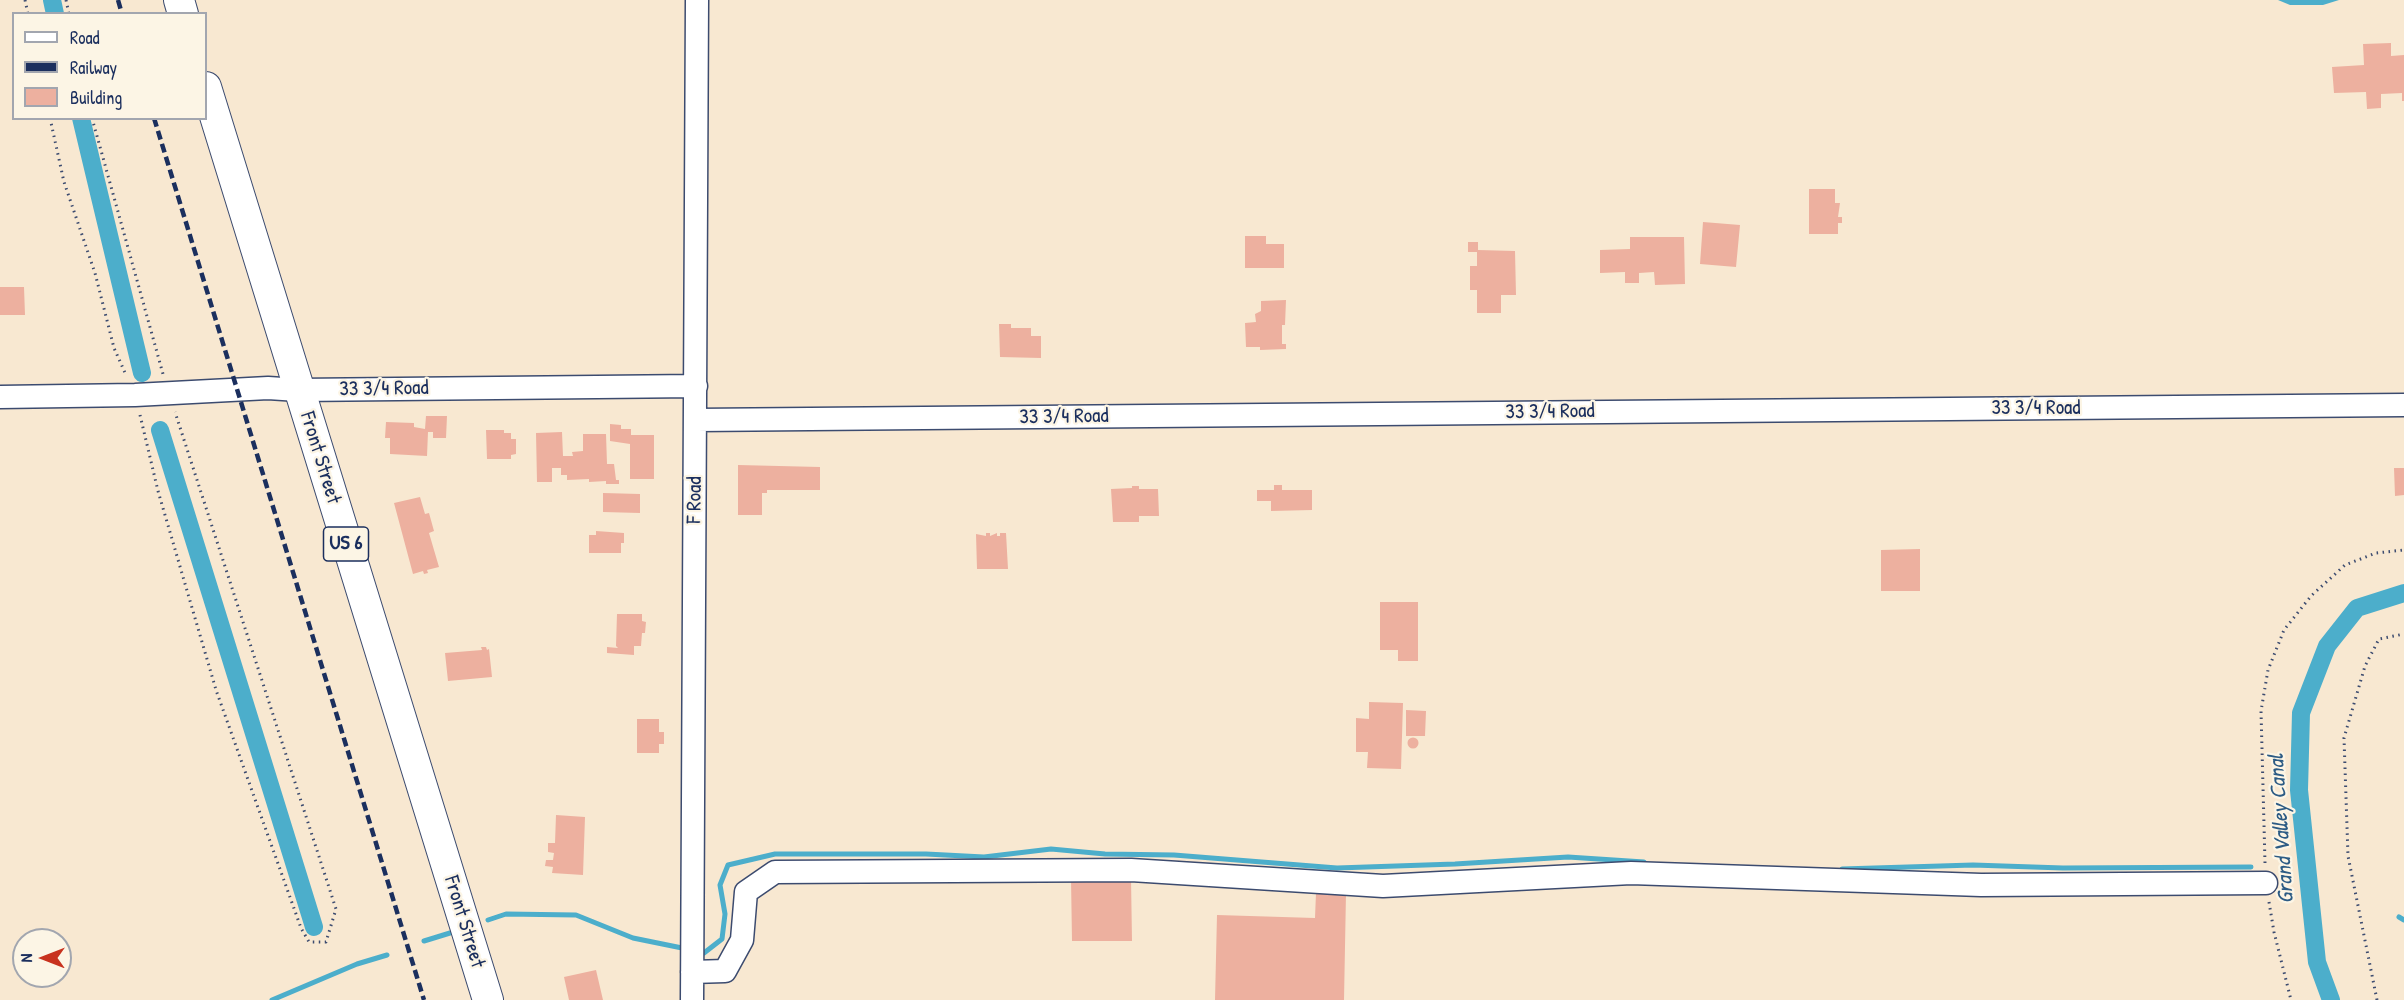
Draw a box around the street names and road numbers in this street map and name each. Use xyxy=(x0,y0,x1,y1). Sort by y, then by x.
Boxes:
street label: 33 3/4 Road xyxy=(339,376,429,402)
street label: 33 3/4 Road xyxy=(1991,395,2081,421)
street label: 33 3/4 Road xyxy=(1505,399,1595,425)
street label: 33 3/4 Road xyxy=(1019,404,1109,430)
street label: Front Street xyxy=(294,409,346,507)
street label: F Road xyxy=(682,476,708,524)
road number: US 6 xyxy=(324,527,368,561)
street label: Front Street xyxy=(438,873,490,971)

